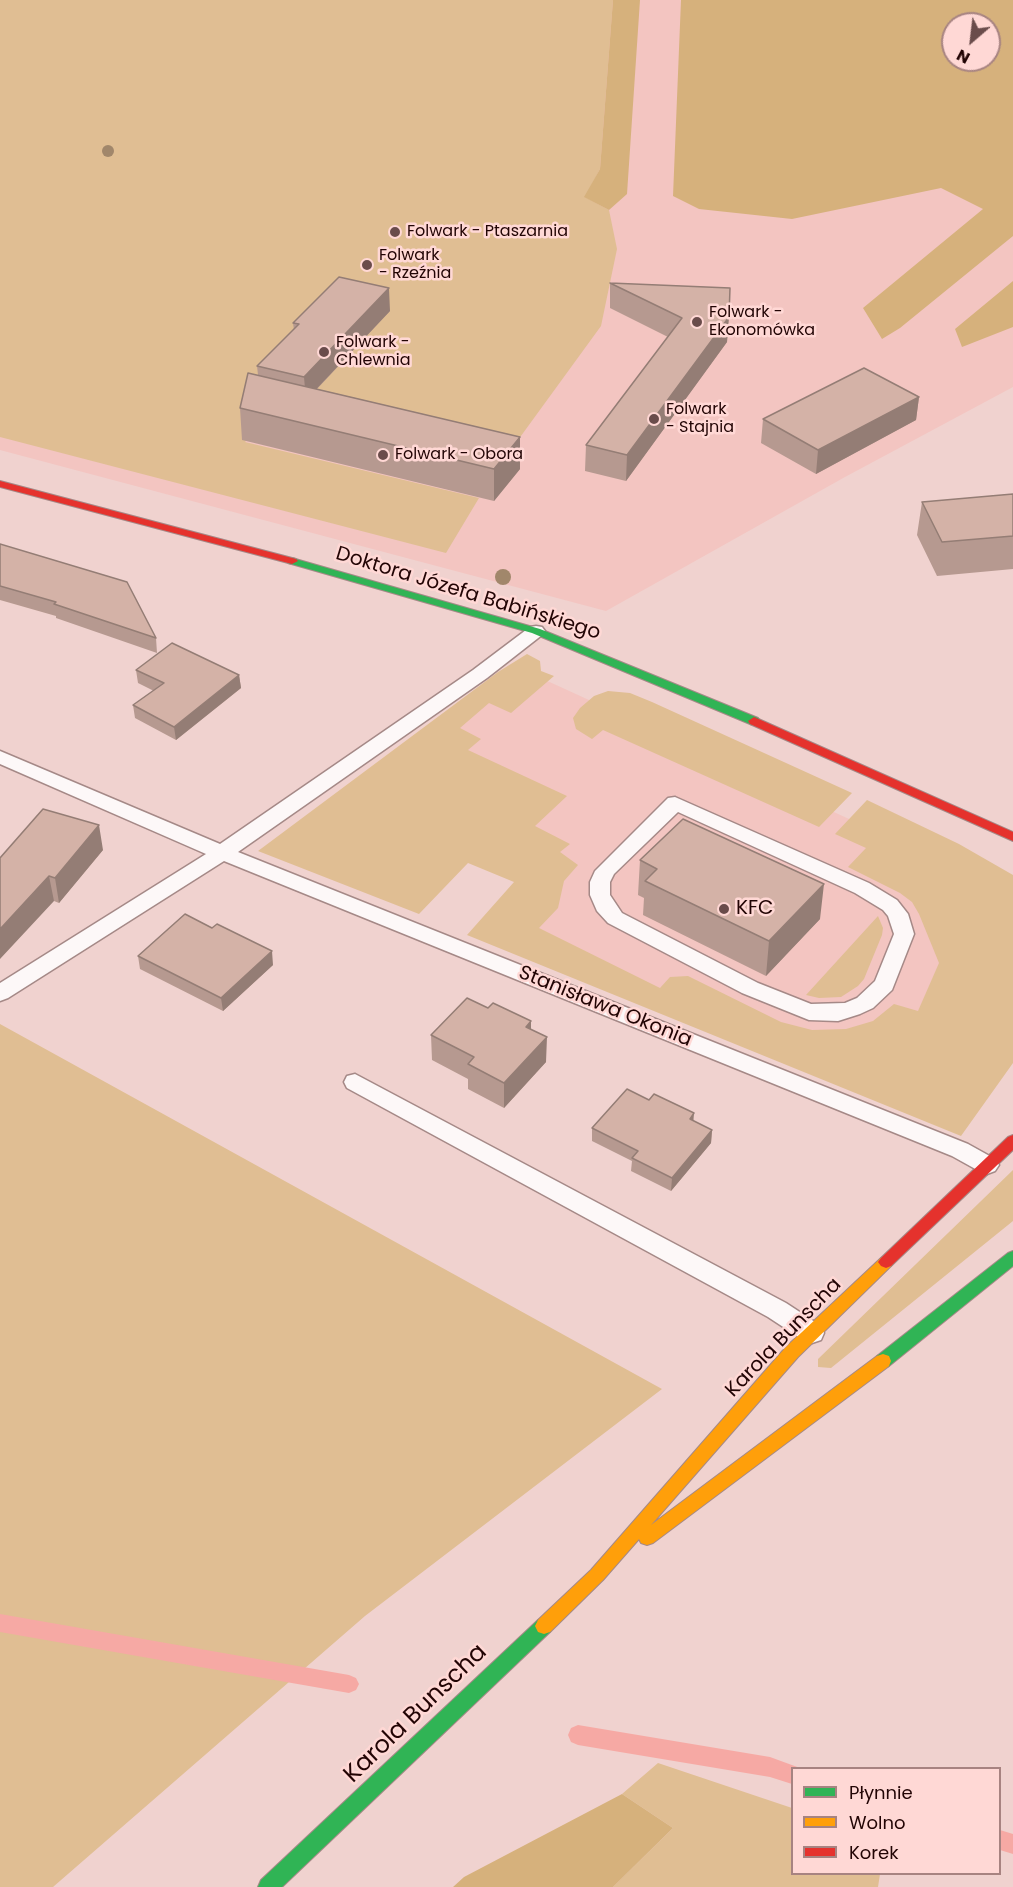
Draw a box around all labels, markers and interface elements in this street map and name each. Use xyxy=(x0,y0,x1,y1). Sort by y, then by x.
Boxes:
north arrow xyxy=(941,12,1001,72)
text: N xyxy=(953,44,974,70)
place label: Folwark - Ptaszarnia xyxy=(407,222,568,242)
marker: Folwark - Ptaszarnia xyxy=(388,225,402,239)
place label: Folwark - Rzeźnia xyxy=(379,246,451,284)
marker: Folwark - Rzeźnia xyxy=(360,258,374,272)
place label: Folwark - Ekonomówka xyxy=(709,303,815,341)
marker: Folwark - Ekonomówka xyxy=(690,315,704,329)
place label: Folwark - Chlewnia xyxy=(336,333,411,371)
marker: Folwark - Chlewnia xyxy=(317,345,331,359)
place label: Folwark - Stajnia xyxy=(666,400,734,438)
marker: Folwark - Stajnia xyxy=(647,412,661,426)
place label: Folwark - Obora xyxy=(395,445,523,465)
marker: Folwark - Obora xyxy=(376,448,390,462)
street label: Doktora Józefa Babińskiego xyxy=(333,542,603,646)
place label: KFC xyxy=(736,897,773,921)
marker: KFC xyxy=(717,902,731,916)
street label: Stanisława Okonia xyxy=(515,961,695,1053)
street label: Karola Bunscha xyxy=(721,1273,847,1403)
street label: Karola Bunscha xyxy=(339,1638,493,1790)
legend xyxy=(791,1767,1001,1875)
text: Płynnie xyxy=(849,1780,913,1805)
text: Wolno xyxy=(849,1810,906,1835)
text: Korek xyxy=(849,1840,898,1865)

